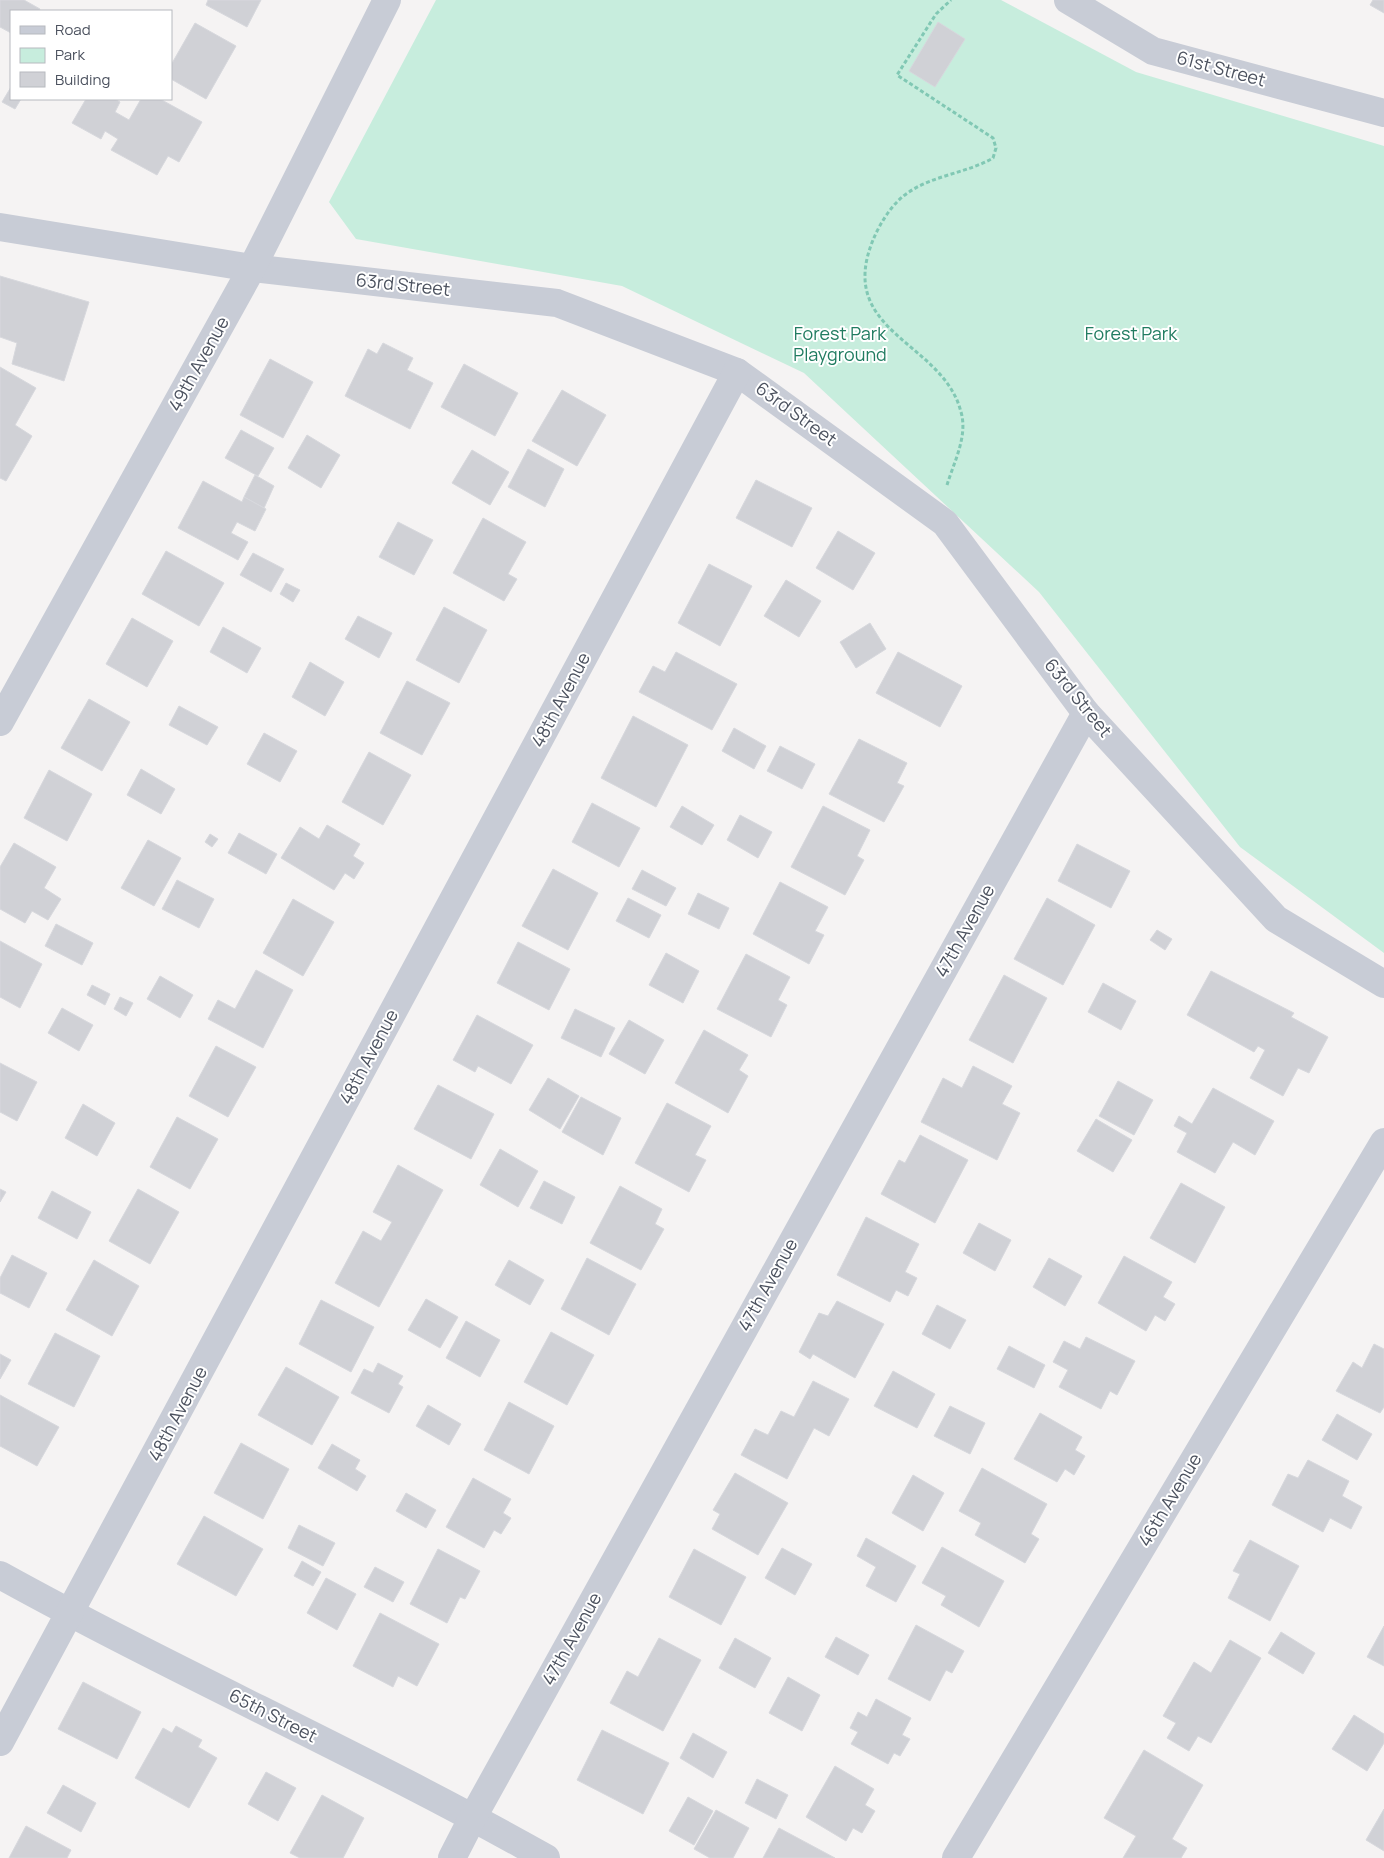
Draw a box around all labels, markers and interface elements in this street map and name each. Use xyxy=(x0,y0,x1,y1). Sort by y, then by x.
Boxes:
legend xyxy=(10,10,172,100)
text: Road xyxy=(55,19,91,40)
text: Park xyxy=(55,44,85,65)
street label: 61st Street xyxy=(1174,45,1268,91)
text: Building xyxy=(55,69,110,90)
street label: 63rd Street xyxy=(355,267,451,301)
street label: 49th Avenue xyxy=(162,312,234,415)
park label: Forest Park Playground xyxy=(793,321,887,366)
park label: Forest Park xyxy=(1085,321,1178,345)
street label: 63rd Street xyxy=(751,376,842,451)
street label: 48th Avenue xyxy=(525,648,595,751)
street label: 63rd Street xyxy=(1040,653,1118,742)
street label: 47th Avenue xyxy=(929,880,1000,981)
street label: 48th Avenue xyxy=(333,1005,403,1108)
street label: 47th Avenue xyxy=(732,1234,803,1335)
street label: 48th Avenue xyxy=(142,1362,212,1465)
street label: 46th Avenue xyxy=(1132,1448,1206,1551)
street label: 47th Avenue xyxy=(536,1588,607,1689)
street label: 65th Street xyxy=(225,1683,322,1748)

